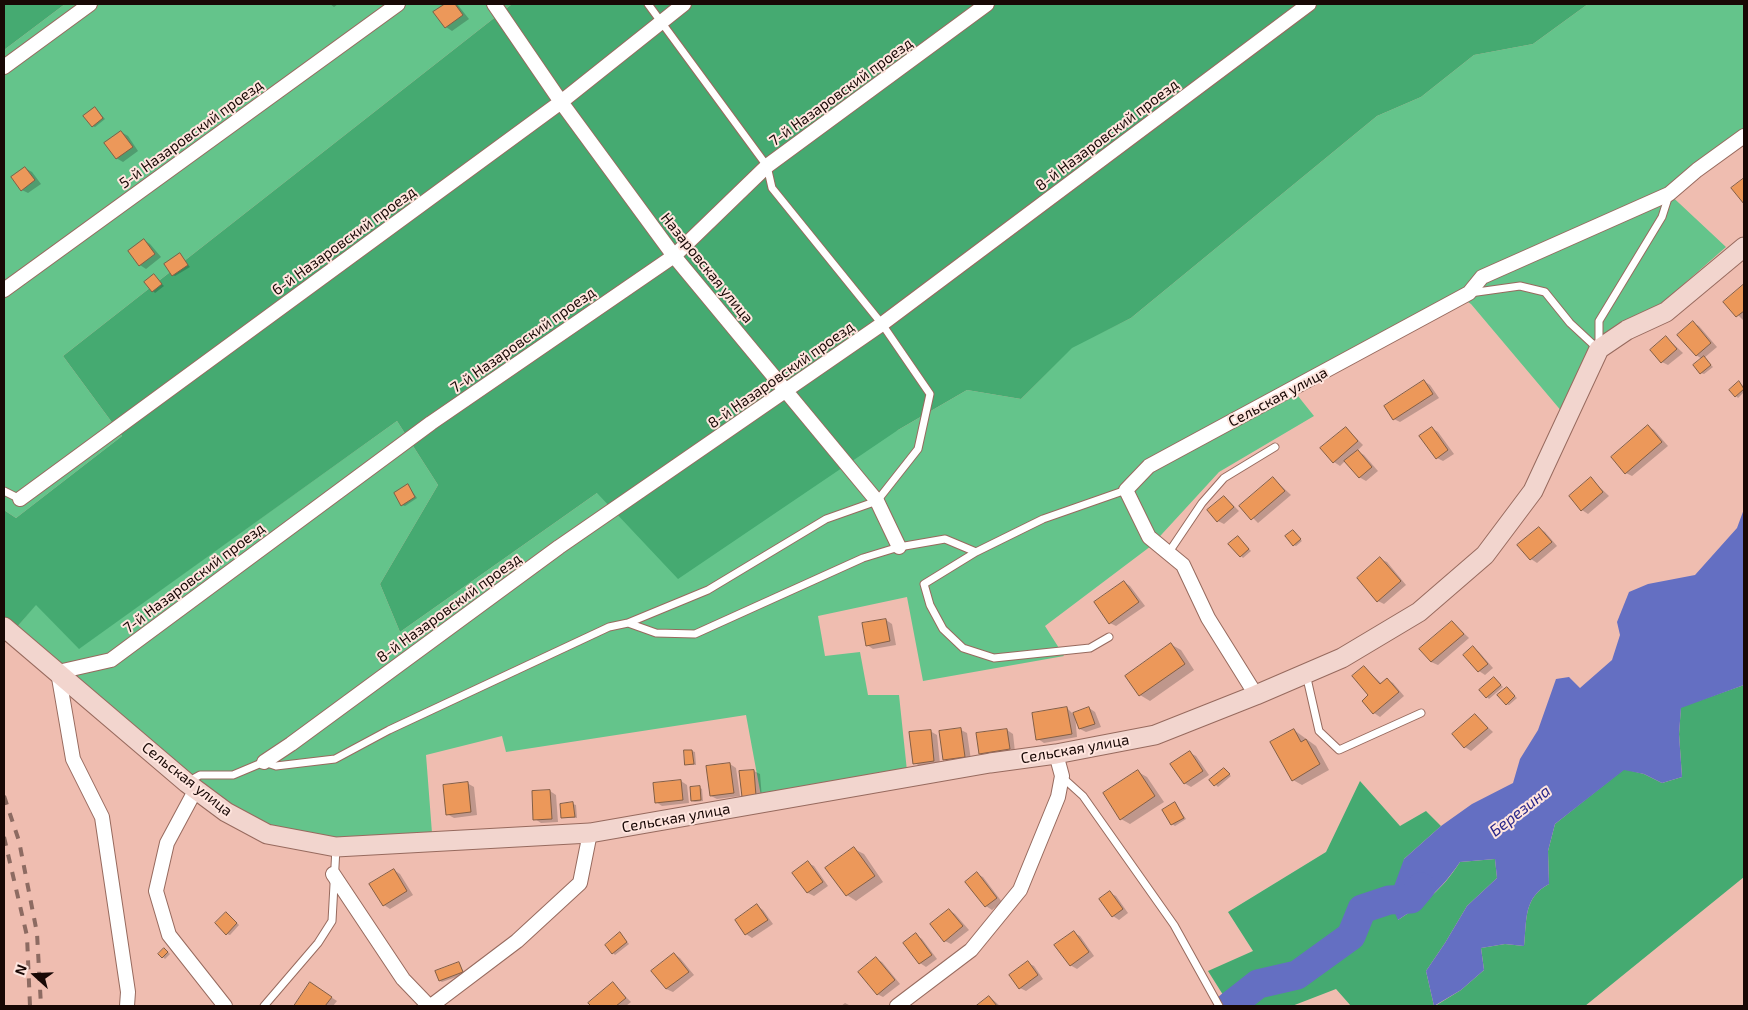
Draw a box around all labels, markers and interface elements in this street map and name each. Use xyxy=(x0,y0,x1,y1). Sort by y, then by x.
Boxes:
street label: 7-й Назаровский проезд xyxy=(766,34,916,150)
street label: 8-й Назаровский проезд xyxy=(1032,75,1182,195)
street label: 5-й Назаровский проезд xyxy=(116,76,266,192)
street label: 6-й Назаровский проезд xyxy=(268,183,420,299)
street label: Назаровская улица xyxy=(657,209,757,327)
street label: 7-й Назаровский проезд xyxy=(447,283,599,397)
street label: 8-й Назаровский проезд xyxy=(704,318,858,432)
street label: Сельская улица xyxy=(1225,363,1331,431)
street label: 7-й Назаровский проезд xyxy=(120,519,268,637)
street label: 8-й Назаровский проезд xyxy=(373,550,525,666)
street label: Сельская улица xyxy=(1019,731,1131,767)
street label: Сельская улица xyxy=(138,738,236,820)
water label: Березина xyxy=(1486,781,1554,841)
street label: Сельская улица xyxy=(620,800,732,836)
north arrow xyxy=(10,950,60,1000)
text: N xyxy=(11,962,30,977)

